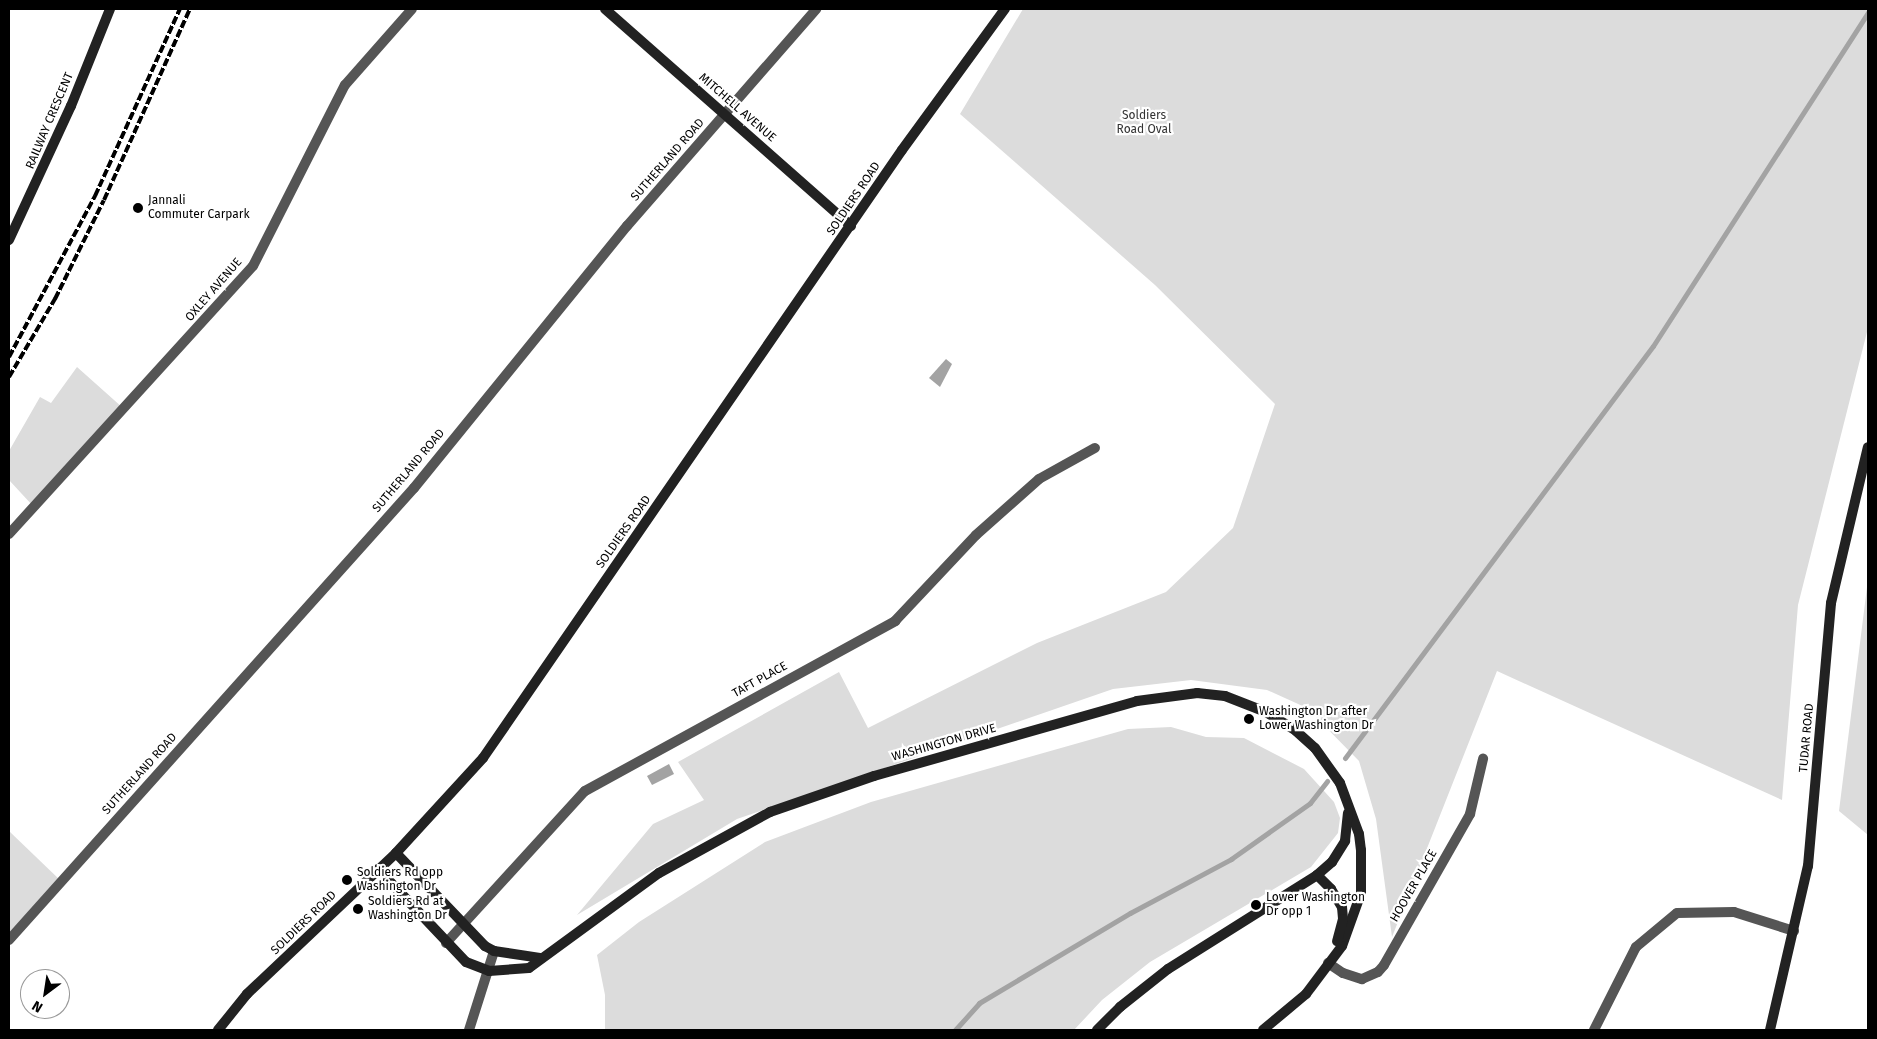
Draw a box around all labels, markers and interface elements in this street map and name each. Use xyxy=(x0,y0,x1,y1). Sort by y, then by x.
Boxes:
street label: RAILWAY CRESCENT xyxy=(23,71,77,171)
street label: MITCHELL AVENUE xyxy=(696,71,778,145)
park label: Soldiers Road Oval xyxy=(1117,109,1171,137)
street label: SUTHERLAND ROAD xyxy=(628,116,708,204)
street label: SOLDIERS ROAD xyxy=(824,160,884,238)
place label: Jannali Commuter Carpark xyxy=(148,194,250,222)
marker: Jannali Commuter Carpark xyxy=(132,202,144,214)
street label: OXLEY AVENUE xyxy=(183,255,245,325)
street label: SUTHERLAND ROAD xyxy=(370,426,448,516)
street label: SOLDIERS ROAD xyxy=(594,493,654,571)
street label: TAFT PLACE xyxy=(730,659,790,701)
street label: TUDAR ROAD xyxy=(1797,703,1817,773)
place label: Washington Dr after Lower Washington Dr xyxy=(1259,705,1374,733)
marker: Washington Dr after Lower Washington Dr xyxy=(1243,713,1255,725)
street label: WASHINGTON DRIVE xyxy=(890,721,998,765)
street label: SUTHERLAND ROAD xyxy=(100,730,180,818)
street label: HOOVER PLACE xyxy=(1387,847,1441,925)
place label: Soldiers Rd opp Washington Dr xyxy=(357,866,443,894)
marker: Soldiers Rd opp Washington Dr xyxy=(341,874,353,886)
street label: SOLDIERS ROAD xyxy=(268,888,340,958)
place label: Lower Washington Dr opp 1 xyxy=(1266,891,1365,919)
place label: Soldiers Rd at Washington Dr xyxy=(368,895,447,923)
marker: Lower Washington Dr opp 1 xyxy=(1250,899,1262,911)
marker: Soldiers Rd at Washington Dr xyxy=(352,903,364,915)
north arrow xyxy=(20,969,70,1019)
text: N xyxy=(29,997,46,1016)

